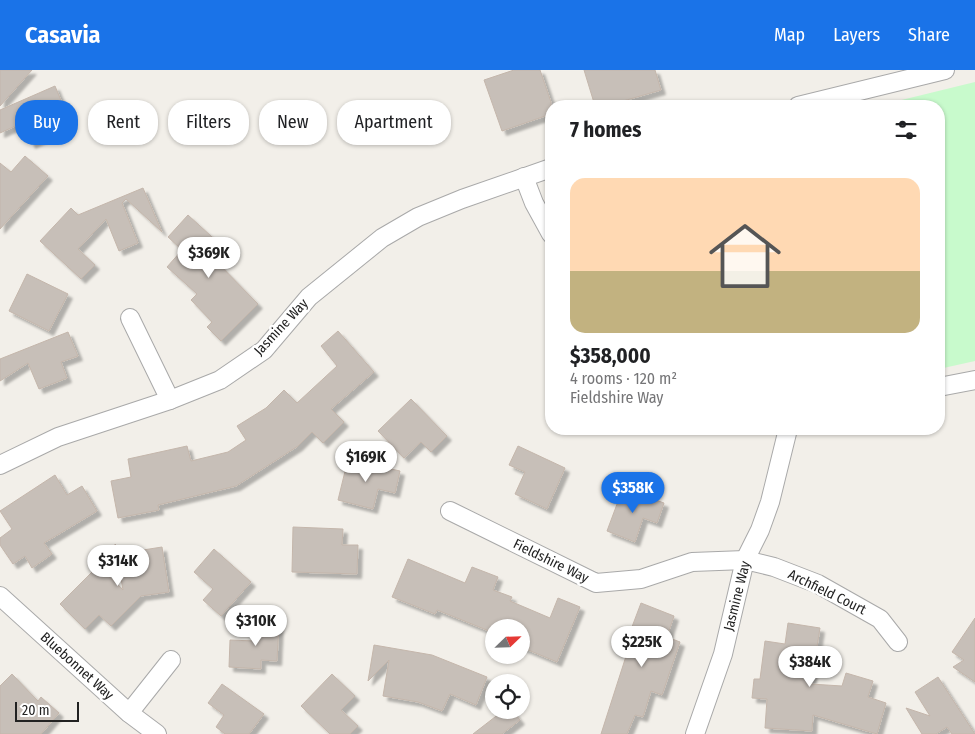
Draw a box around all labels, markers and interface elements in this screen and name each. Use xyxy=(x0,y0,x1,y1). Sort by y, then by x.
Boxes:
text: Casavia xyxy=(25,21,101,49)
text: Map xyxy=(774,24,805,46)
text: Layers xyxy=(833,24,880,46)
text: Share xyxy=(908,24,950,46)
chip: Buy xyxy=(15,100,78,145)
chip: Rent xyxy=(88,100,158,145)
chip: Filters xyxy=(168,100,249,145)
chip: New xyxy=(259,100,327,145)
chip: Apartment xyxy=(337,100,451,145)
icon: filters xyxy=(892,116,920,144)
text: 7 homes xyxy=(570,117,641,143)
icon: home xyxy=(700,211,790,301)
pin: $369K xyxy=(174,236,244,279)
text: $369K xyxy=(188,243,230,262)
street label: Jasmine Way xyxy=(250,295,312,359)
text: $358,000 xyxy=(570,343,651,369)
text: 4 rooms · 120 m² xyxy=(570,369,677,388)
text: Fieldshire Way xyxy=(570,388,664,407)
pin: $169K xyxy=(331,440,401,483)
text: $169K xyxy=(346,447,386,466)
pin: $358K xyxy=(598,472,668,514)
text: $358K xyxy=(612,478,654,497)
street label: Fieldshire Way xyxy=(511,535,592,587)
pin: $314K xyxy=(83,544,153,587)
text: $314K xyxy=(98,551,138,570)
street label: Jasmine Way xyxy=(720,559,754,633)
street label: Archfield Court xyxy=(785,566,869,618)
pin: $310K xyxy=(221,604,291,647)
text: $310K xyxy=(236,611,276,630)
north arrow xyxy=(485,619,530,664)
map controls xyxy=(485,619,530,719)
pin: $225K xyxy=(607,626,677,668)
street label: Bluebonnet Way xyxy=(37,629,118,704)
text: $225K xyxy=(622,632,662,651)
pin: $384K xyxy=(775,646,845,688)
text: $384K xyxy=(789,652,831,671)
button: locate xyxy=(485,674,530,719)
scale bar xyxy=(15,699,79,722)
text: 20 m xyxy=(22,702,50,719)

